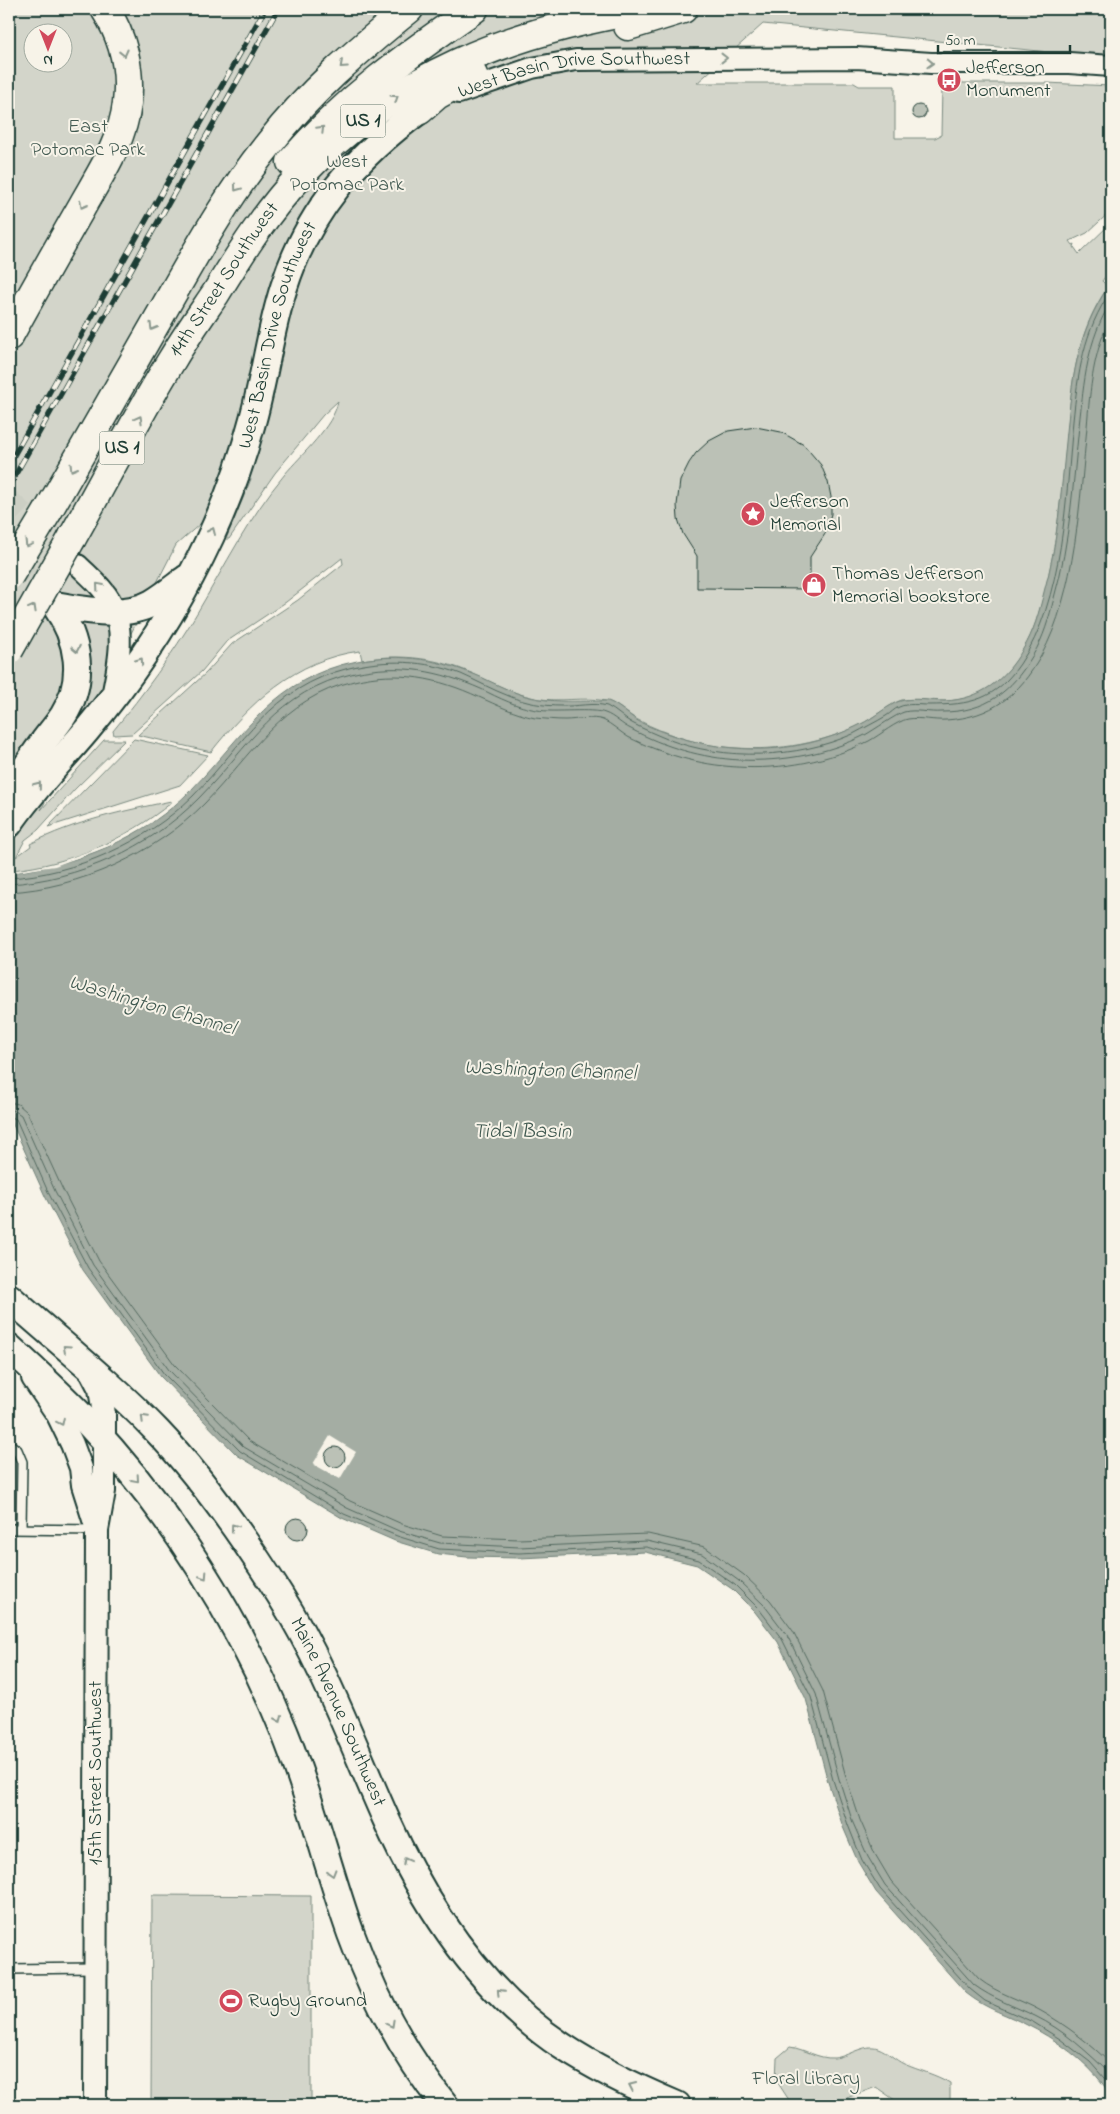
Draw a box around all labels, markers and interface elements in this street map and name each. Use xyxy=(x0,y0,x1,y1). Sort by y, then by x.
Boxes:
north arrow xyxy=(22,22,72,72)
scale bar xyxy=(938,22,1070,54)
text: 50 m xyxy=(945,30,976,52)
street label: West Basin Drive Southwest xyxy=(454,45,690,107)
text: N xyxy=(43,49,53,70)
one-way arrow xyxy=(118,49,129,58)
one-way arrow xyxy=(721,53,729,63)
place label: Jefferson Monument xyxy=(966,54,1051,106)
one-way arrow xyxy=(926,57,934,68)
one-way arrow xyxy=(339,59,348,68)
bus stop icon: Jefferson Monument xyxy=(936,67,962,93)
one-way arrow xyxy=(389,95,399,104)
road number: US 1 xyxy=(340,104,386,138)
park label: East Potomac Park xyxy=(31,113,145,165)
one-way arrow xyxy=(316,126,325,135)
park label: West Potomac Park xyxy=(290,148,404,200)
one-way arrow xyxy=(233,182,243,191)
street label: 14th Street Southwest xyxy=(162,196,287,363)
one-way arrow xyxy=(79,200,89,209)
street label: West Basin Drive Southwest xyxy=(231,216,325,452)
one-way arrow xyxy=(150,322,160,331)
one-way arrow xyxy=(132,415,142,424)
road number: US 1 xyxy=(100,432,144,464)
one-way arrow xyxy=(69,463,79,472)
place label: Jefferson Memorial xyxy=(770,488,849,540)
place icon: Jefferson Memorial xyxy=(740,501,766,527)
one-way arrow xyxy=(205,527,216,536)
one-way arrow xyxy=(25,538,35,547)
place label: Thomas Jefferson Memorial bookstore xyxy=(832,560,990,612)
shop icon: Thomas Jefferson Memorial bookstore xyxy=(801,572,827,598)
one-way arrow xyxy=(96,583,105,592)
one-way arrow xyxy=(26,604,36,613)
one-way arrow xyxy=(70,644,81,653)
one-way arrow xyxy=(134,658,143,667)
one-way arrow xyxy=(32,782,41,791)
water label: Washington Channel xyxy=(65,968,241,1046)
water label: Washington Channel xyxy=(464,1053,639,1090)
water label: Tidal Basin xyxy=(473,1117,572,1147)
one-way arrow xyxy=(62,1345,71,1354)
one-way arrow xyxy=(141,1415,150,1424)
one-way arrow xyxy=(55,1417,65,1426)
one-way arrow xyxy=(131,1474,140,1483)
one-way arrow xyxy=(232,1524,240,1533)
one-way arrow xyxy=(197,1570,207,1579)
street label: Maine Avenue Southwest xyxy=(282,1612,394,1812)
street label: 15th Street Southwest xyxy=(82,1681,111,1865)
one-way arrow xyxy=(274,1715,284,1723)
one-way arrow xyxy=(402,1857,412,1866)
one-way arrow xyxy=(326,1869,336,1877)
place label: Rugby Ground xyxy=(248,1987,367,2017)
sports icon: Rugby Ground xyxy=(218,1988,244,2014)
one-way arrow xyxy=(497,1989,506,1998)
one-way arrow xyxy=(385,2019,395,2028)
park label: Floral Library xyxy=(751,2065,860,2094)
one-way arrow xyxy=(628,2081,637,2092)

